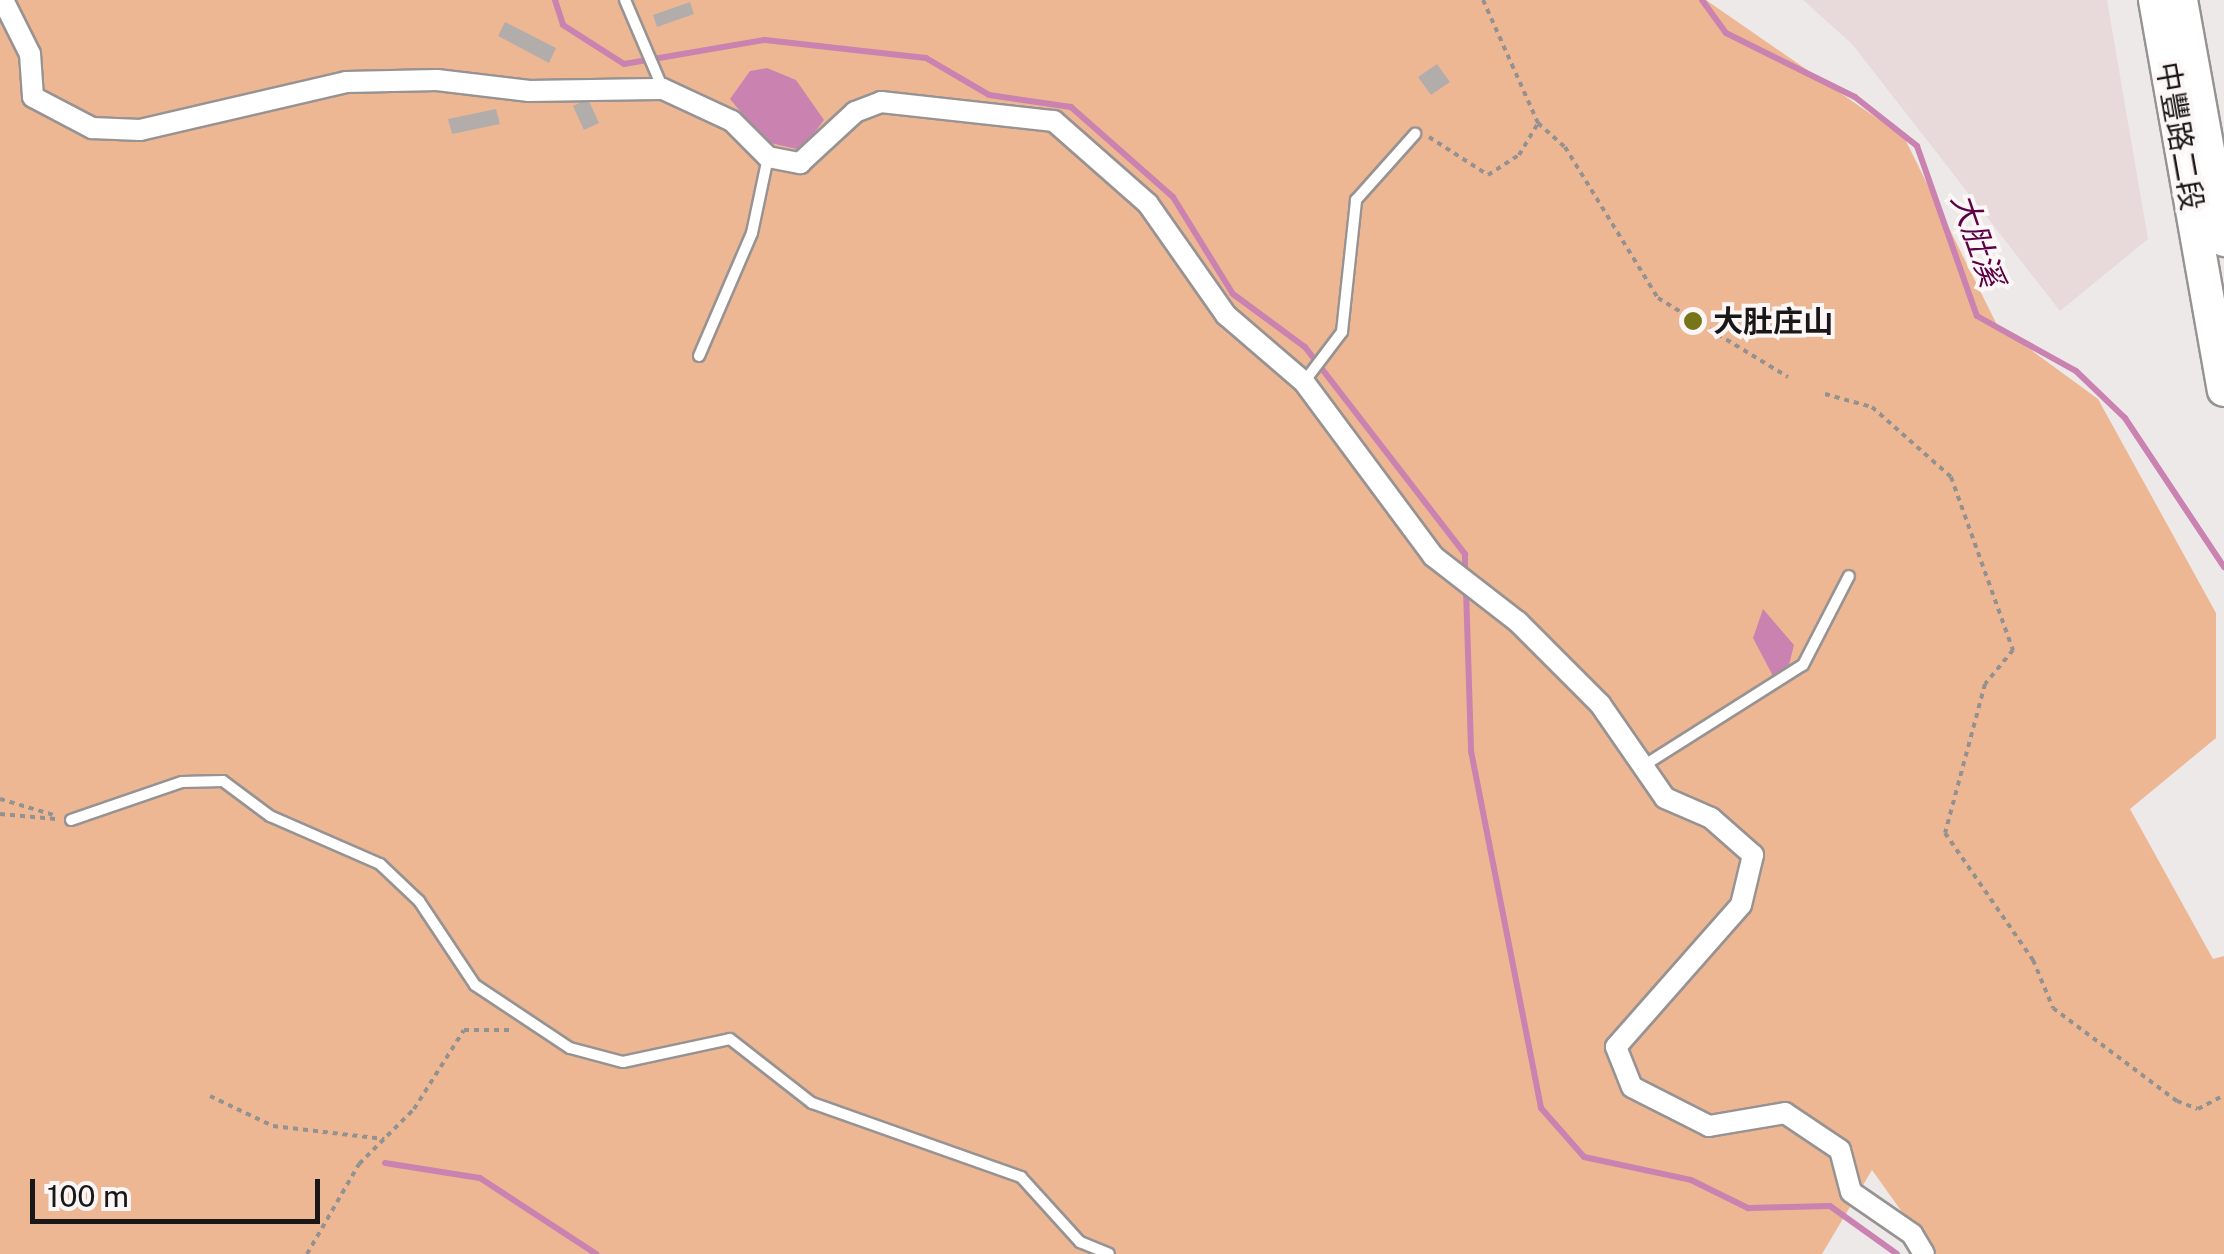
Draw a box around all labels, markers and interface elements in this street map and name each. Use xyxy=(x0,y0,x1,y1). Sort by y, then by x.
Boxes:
street label: 中豐路二段 xyxy=(2149,59,2211,213)
water label: 大肚溪 xyxy=(1943,188,2011,292)
place label: 大肚庄山 xyxy=(1713,303,1833,339)
marker: 大肚庄山 xyxy=(1682,310,1704,332)
scale bar xyxy=(35,1159,325,1221)
text: 100 m xyxy=(47,1178,129,1214)

